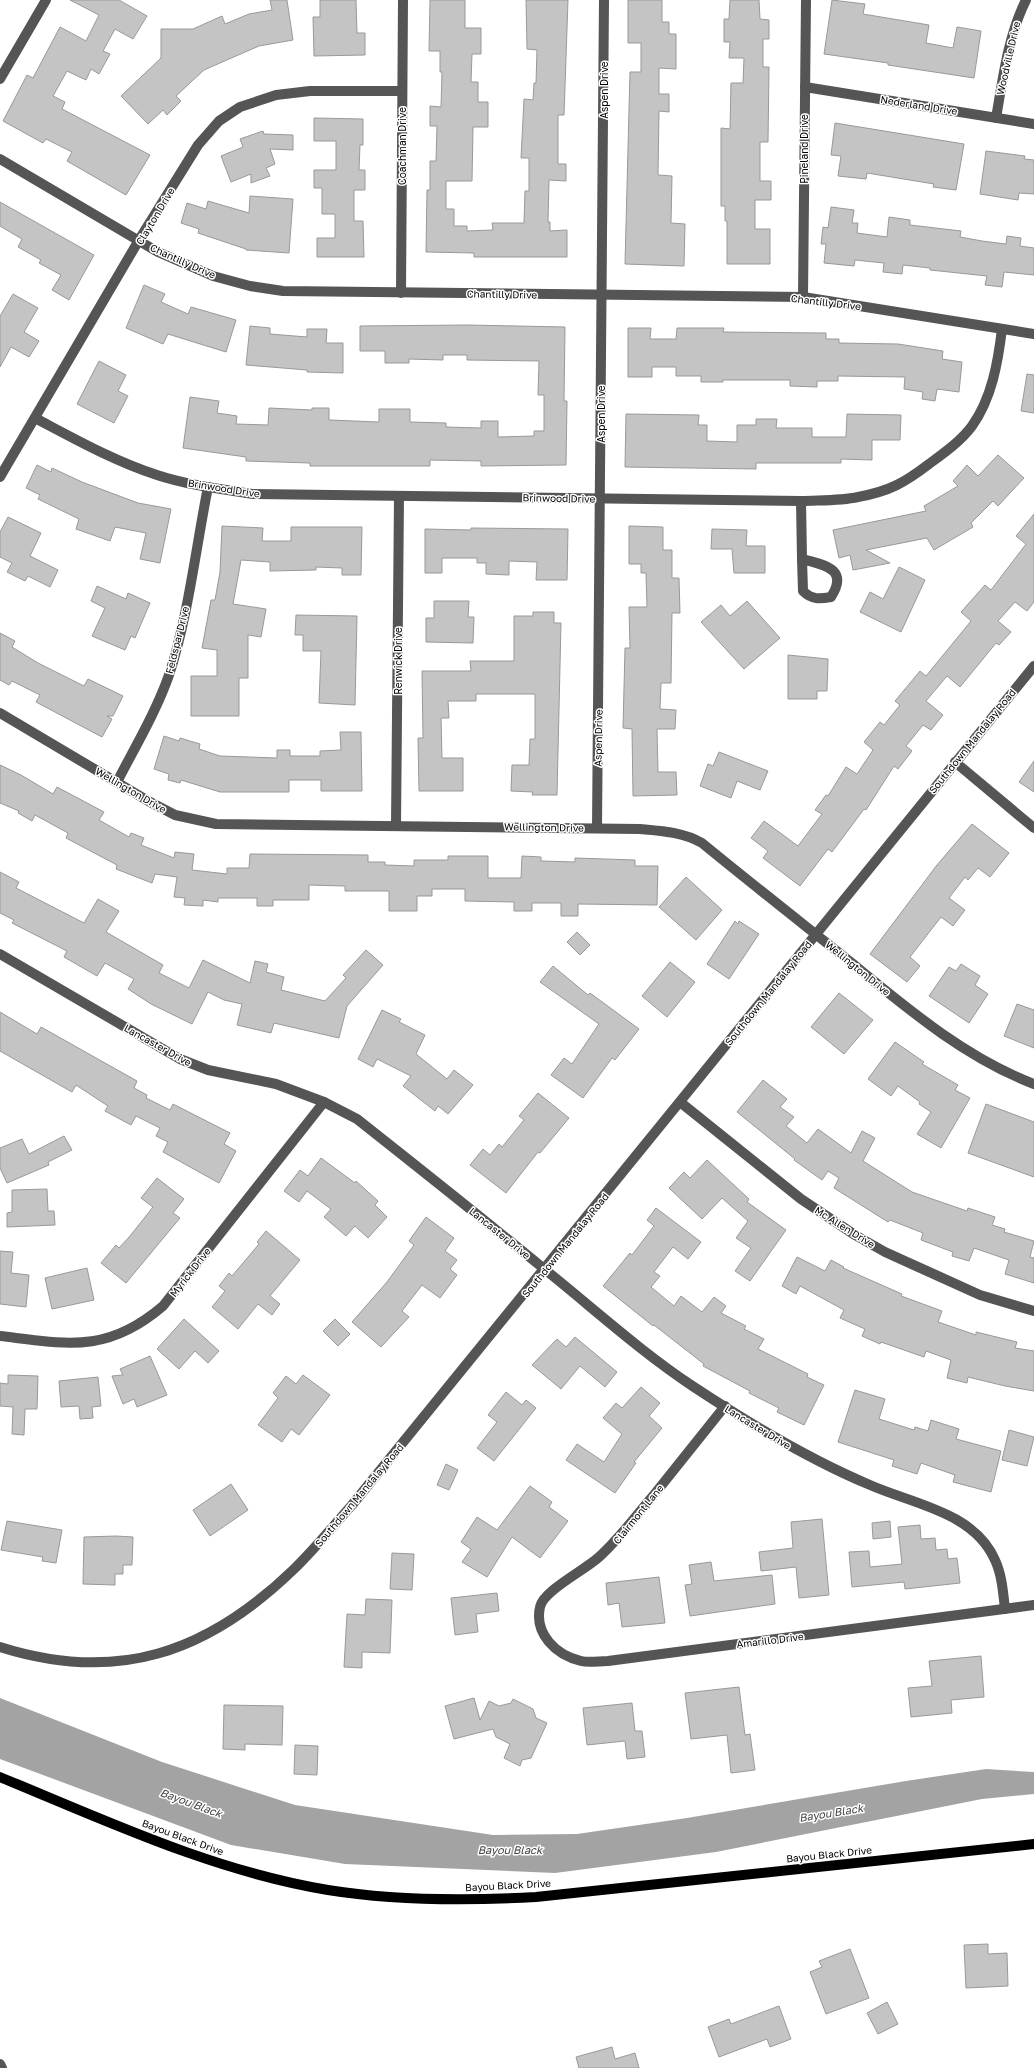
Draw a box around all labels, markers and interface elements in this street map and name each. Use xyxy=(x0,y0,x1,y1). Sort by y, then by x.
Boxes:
street label: Woodville Drive xyxy=(994,20,1022,96)
street label: Aspen Drive xyxy=(598,61,610,119)
street label: Nederland Drive xyxy=(880,93,958,117)
street label: Coachman Drive xyxy=(396,107,408,185)
street label: Pineland Drive xyxy=(798,114,810,184)
street label: Clayton Drive xyxy=(133,185,177,247)
street label: Chantilly Drive xyxy=(148,241,218,281)
street label: Chantilly Drive xyxy=(467,287,537,301)
street label: Chantilly Drive xyxy=(790,292,862,312)
street label: Aspen Drive xyxy=(595,385,607,443)
street label: Brinwood Drive xyxy=(187,476,261,500)
street label: Brinwood Drive xyxy=(523,491,596,505)
street label: Feldspar Drive xyxy=(163,605,191,675)
street label: Renwick Drive xyxy=(392,627,404,695)
street label: Southdown Mandalay Road xyxy=(926,686,1018,796)
street label: Aspen Drive xyxy=(592,709,605,767)
street label: Wellington Drive xyxy=(93,765,169,815)
street label: Wellington Drive xyxy=(504,820,584,834)
street label: Southdown Mandalay Road xyxy=(722,938,814,1048)
street label: Wellington Drive xyxy=(823,938,893,998)
street label: Lancaster Drive xyxy=(122,1022,194,1069)
street label: Southdown Mandalay Road xyxy=(519,1190,611,1300)
street label: Mc Allen Drive xyxy=(813,1204,877,1250)
street label: Lancaster Drive xyxy=(467,1205,533,1261)
street label: Myrick Drive xyxy=(167,1245,213,1299)
street label: Lancaster Drive xyxy=(723,1403,793,1452)
street label: Southdown Mandalay Road xyxy=(312,1441,406,1549)
street label: Clairmont Lane xyxy=(610,1482,666,1546)
street label: Amarillo Drive xyxy=(736,1630,804,1650)
water label: Bayou Black xyxy=(158,1785,225,1821)
water label: Bayou Black xyxy=(798,1801,866,1825)
street label: Bayou Black Drive xyxy=(141,1817,226,1857)
water label: Bayou Black xyxy=(478,1843,544,1857)
street label: Bayou Black Drive xyxy=(786,1844,873,1864)
street label: Bayou Black Drive xyxy=(465,1877,551,1893)

